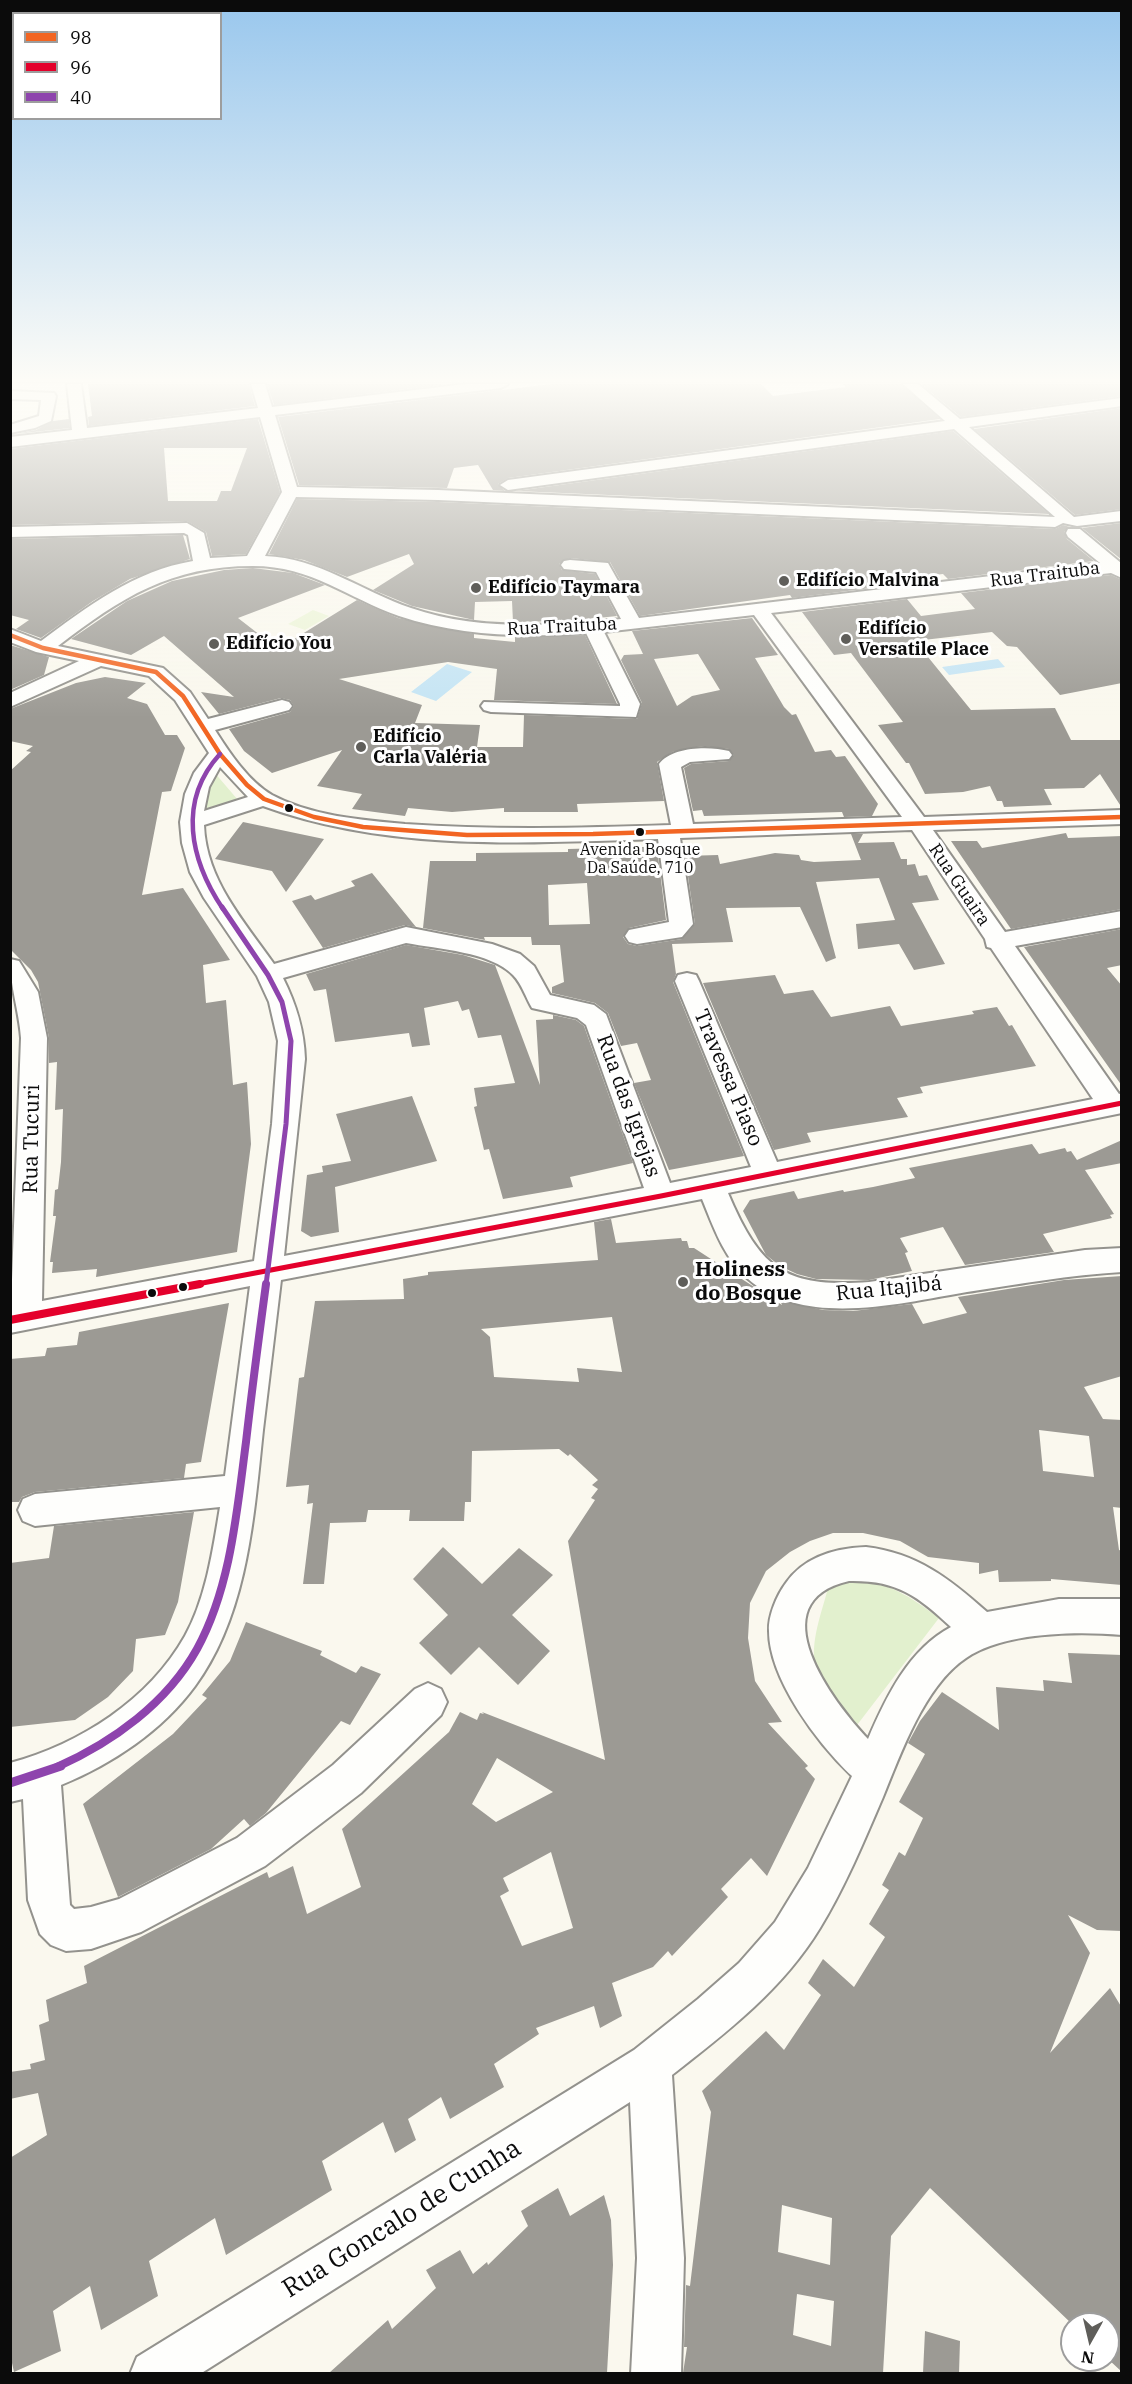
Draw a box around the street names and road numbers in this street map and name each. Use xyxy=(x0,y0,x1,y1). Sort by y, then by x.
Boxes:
street label: Rua Traituba xyxy=(989,558,1101,592)
street label: Rua Traituba xyxy=(506,613,618,641)
street label: Rua Guaira xyxy=(924,840,994,930)
street label: Travessa Piaso xyxy=(688,1006,768,1150)
street label: Rua das Igrejas xyxy=(591,1031,665,1181)
street label: Rua Tucuri xyxy=(18,1084,46,1194)
street label: Rua Itajibá xyxy=(835,1271,943,1307)
street label: Rua Goncalo de Cunha xyxy=(277,2133,527,2305)

